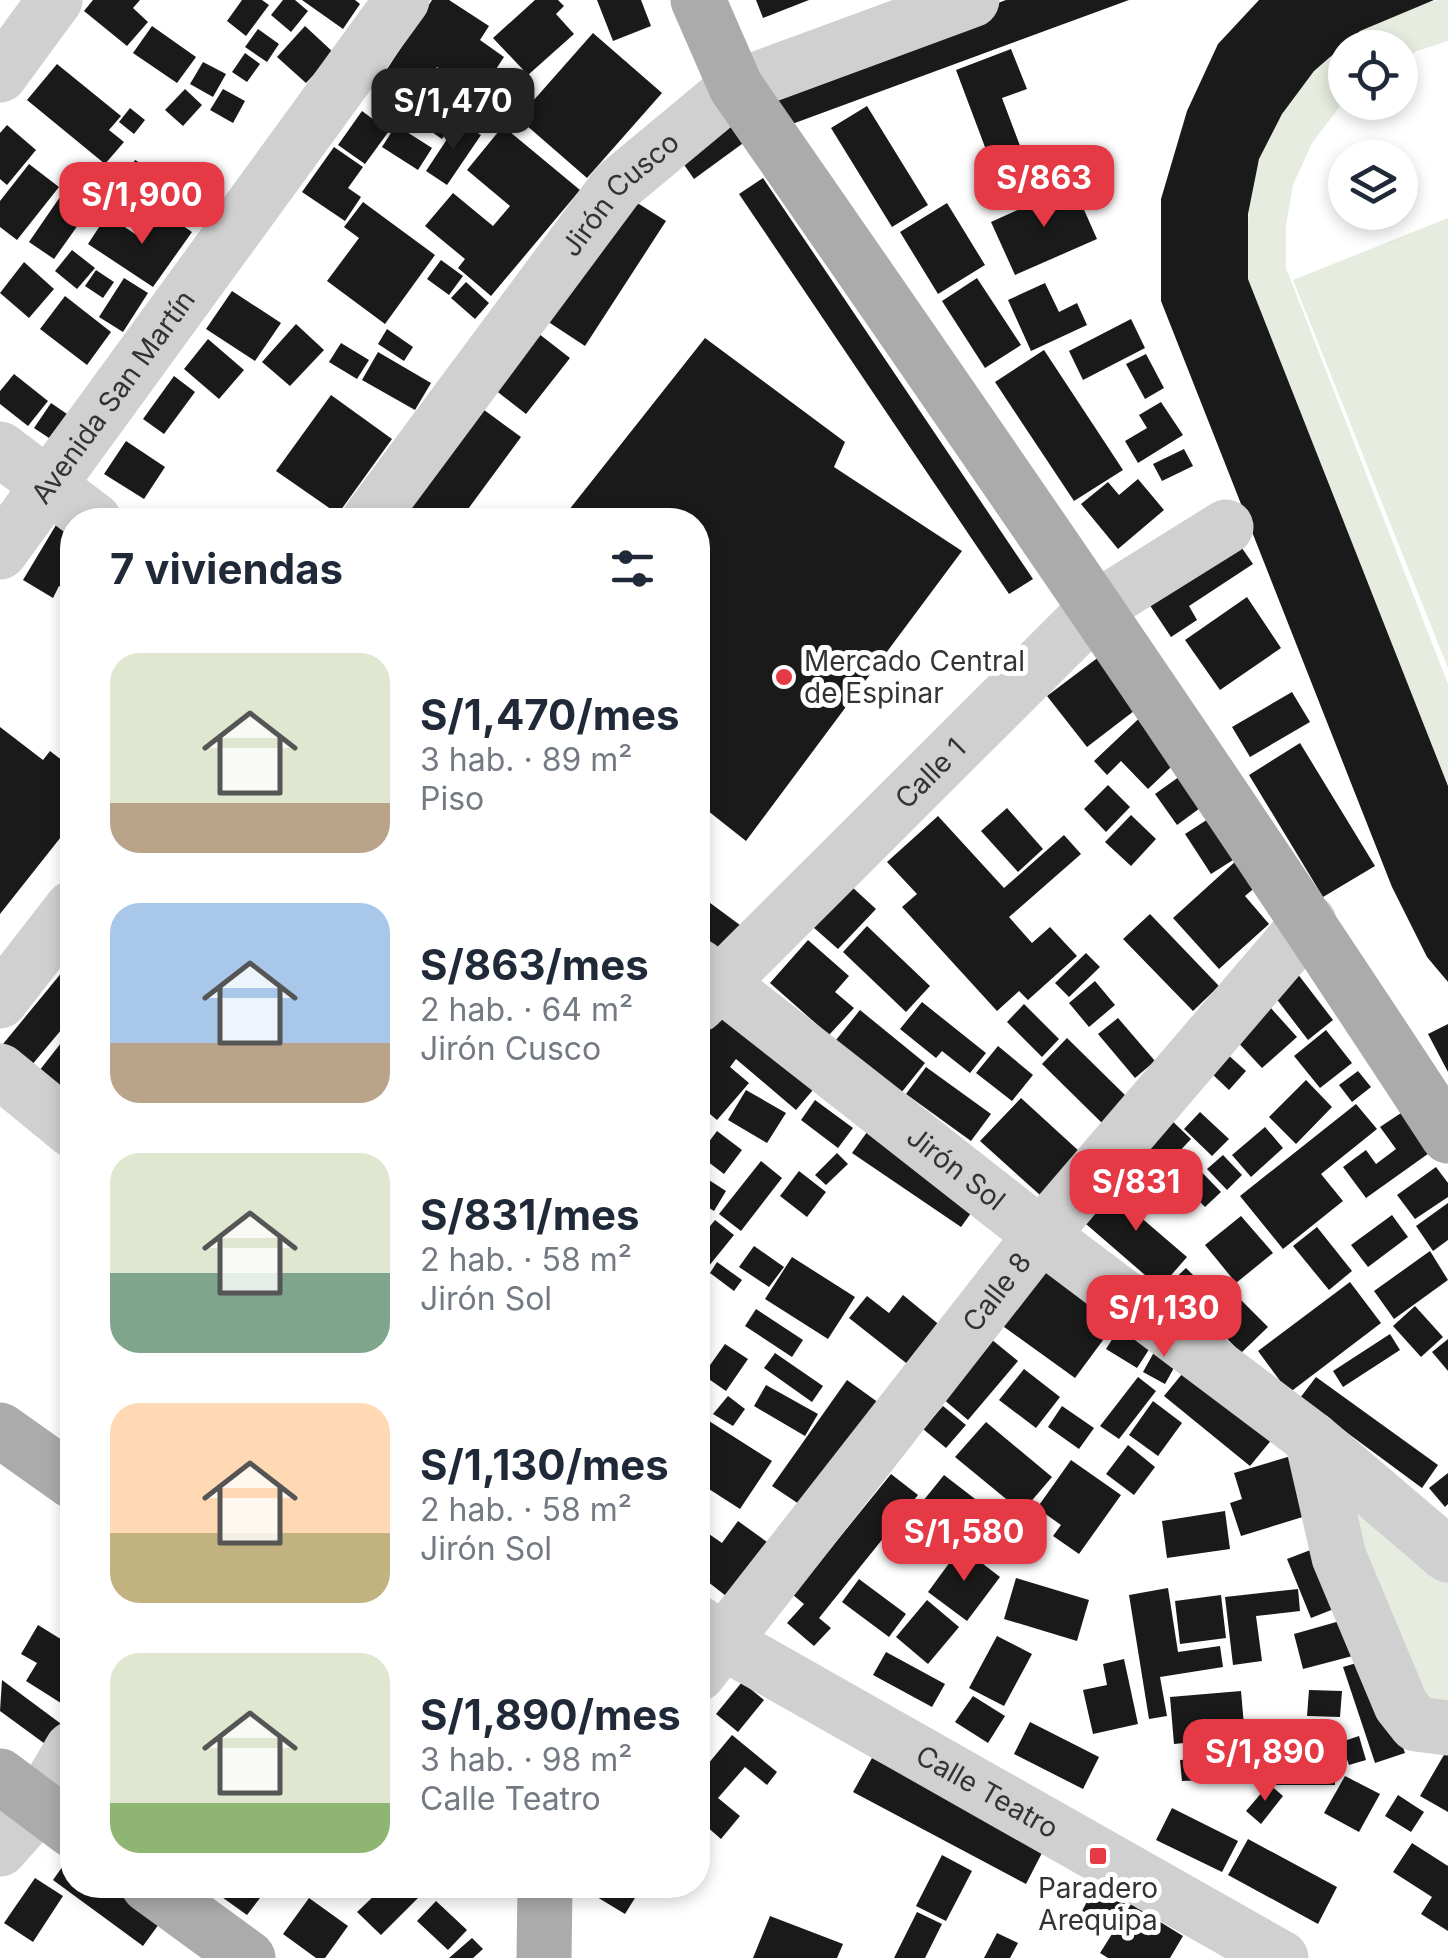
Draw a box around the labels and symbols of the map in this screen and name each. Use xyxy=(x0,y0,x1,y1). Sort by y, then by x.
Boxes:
pin: S/1,470 xyxy=(361,68,545,153)
street label: Jirón Cusco xyxy=(554,125,686,263)
pin: S/863 xyxy=(974,145,1114,230)
pin: S/1,900 xyxy=(50,162,234,247)
street label: Avenida San Martín xyxy=(24,283,202,510)
place label: Mercado Central de Espinar xyxy=(804,644,1025,710)
marker: Mercado Central de Espinar xyxy=(773,666,795,688)
street label: Calle 1 xyxy=(888,731,972,816)
street label: Jirón Sol xyxy=(900,1119,1012,1217)
pin: S/831 xyxy=(1066,1149,1206,1234)
street label: Calle 8 xyxy=(955,1245,1038,1338)
pin: S/1,130 xyxy=(1072,1275,1256,1360)
pin: S/1,580 xyxy=(872,1499,1056,1584)
pin: S/1,890 xyxy=(1173,1719,1357,1804)
street label: Calle Teatro xyxy=(910,1738,1064,1845)
marker: Paradero Arequipa xyxy=(1087,1845,1109,1867)
place label: Paradero Arequipa xyxy=(1038,1871,1158,1937)

